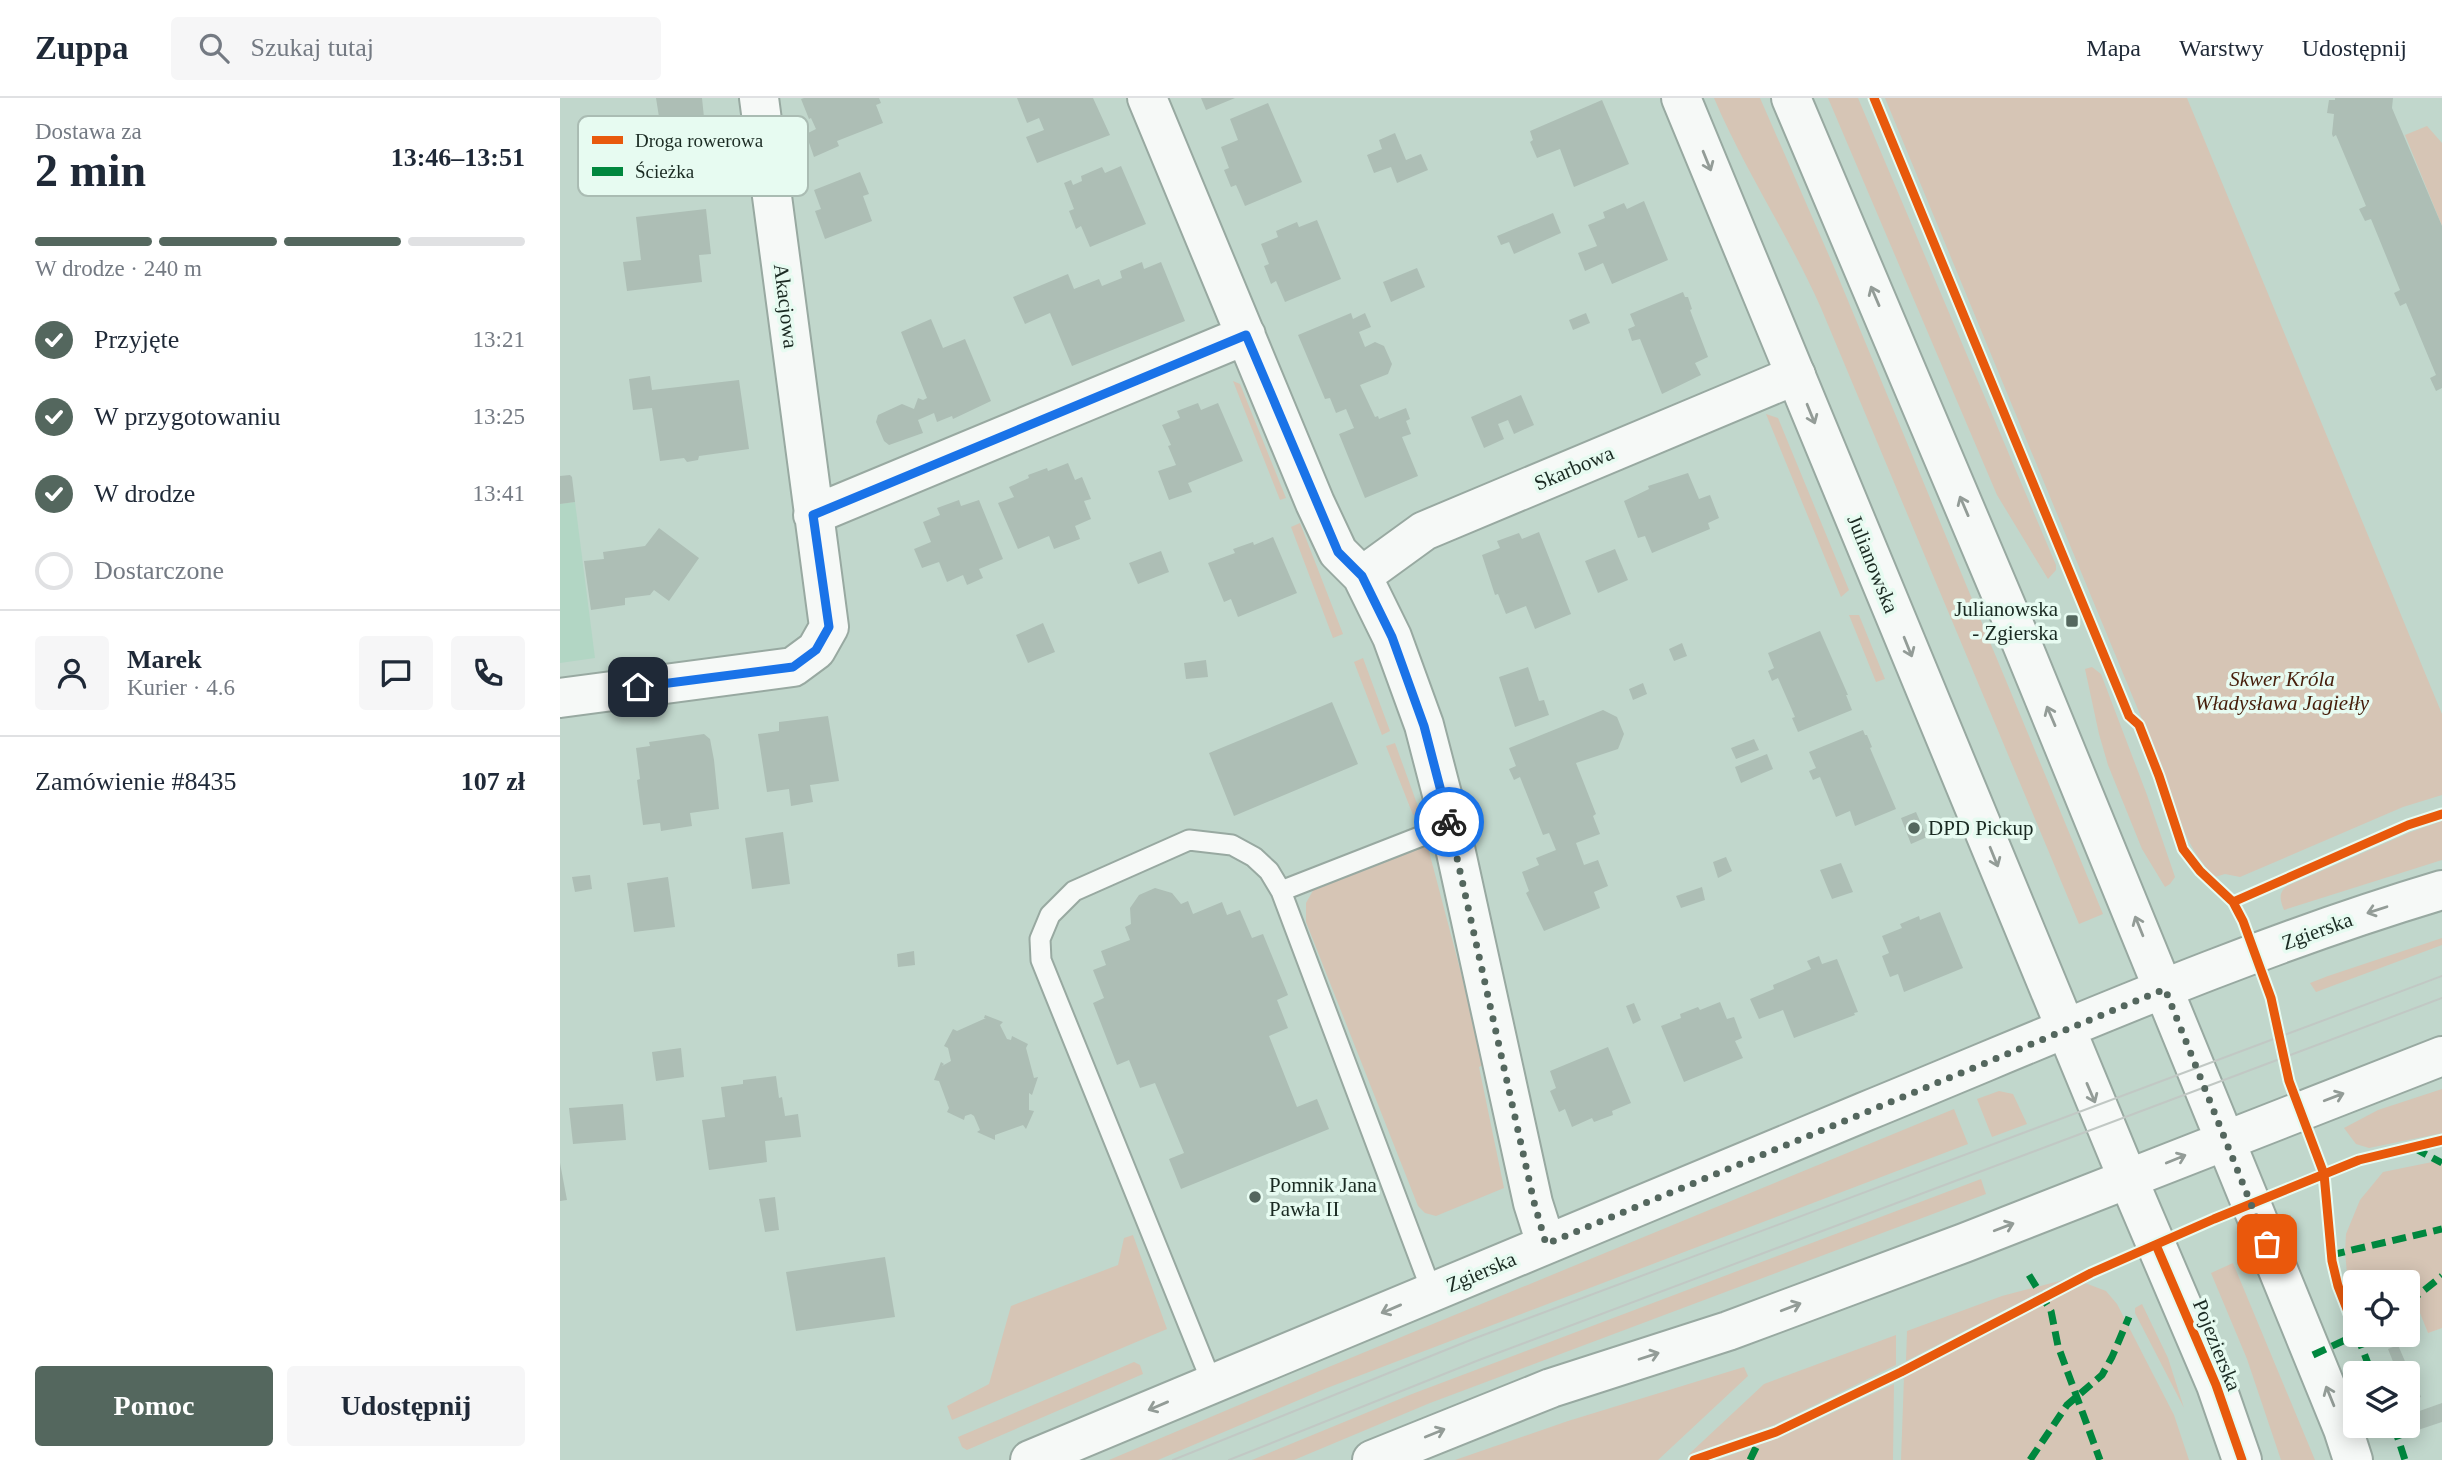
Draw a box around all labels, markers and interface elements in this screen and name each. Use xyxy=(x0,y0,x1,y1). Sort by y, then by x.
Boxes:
search box xyxy=(171,17,661,80)
icon: search xyxy=(195,29,233,67)
text: Zuppa xyxy=(35,30,129,66)
text: Szukaj tutaj xyxy=(251,33,374,62)
text: Mapa xyxy=(2086,35,2141,61)
text: Warstwy xyxy=(2179,35,2264,61)
text: Udostępnij xyxy=(2302,35,2407,61)
legend xyxy=(578,116,808,196)
text: Dostawa za xyxy=(35,119,142,144)
text: Droga rowerowa xyxy=(635,130,764,151)
text: 13:46–13:51 xyxy=(391,143,525,172)
text: 2 min xyxy=(35,145,146,196)
one-way arrow xyxy=(1702,150,1715,171)
text: Ścieżka xyxy=(635,161,695,182)
text: W drodze · 240 m xyxy=(35,256,202,281)
street label: Akacjowa xyxy=(769,262,803,350)
one-way arrow xyxy=(1868,286,1881,307)
icon: check xyxy=(35,321,73,359)
text: Przyjęte xyxy=(94,325,179,354)
text: 13:21 xyxy=(473,327,525,352)
icon: check xyxy=(35,398,73,436)
text: W przygotowaniu xyxy=(94,402,281,431)
one-way arrow xyxy=(1806,402,1819,424)
text: 13:25 xyxy=(473,404,525,429)
street label: Skarbowa xyxy=(1531,440,1618,495)
icon: check xyxy=(35,475,73,513)
text: W drodze xyxy=(94,479,195,508)
text: 13:41 xyxy=(473,481,525,506)
one-way arrow xyxy=(1956,496,1969,517)
street label: Julianowska xyxy=(1842,511,1904,617)
text: Dostarczone xyxy=(94,556,224,585)
place label: Julianowska - Zgierska xyxy=(1954,597,2059,645)
marker: Julianowska - Zgierska xyxy=(2064,613,2080,629)
one-way arrow xyxy=(1902,635,1915,657)
button: person xyxy=(35,636,109,710)
button: chat xyxy=(359,636,433,710)
button: phone xyxy=(451,636,525,710)
text: Marek xyxy=(127,645,202,674)
pin xyxy=(608,657,668,717)
park label: Skwer Króla Władysława Jagiełły xyxy=(2195,667,2370,715)
icon: home xyxy=(619,668,657,706)
text: Kurier · 4.6 xyxy=(127,675,235,700)
one-way arrow xyxy=(2044,705,2057,727)
text: Zamówienie #8435 xyxy=(35,767,236,796)
text: 107 zł xyxy=(461,767,525,796)
courier xyxy=(1414,787,1484,857)
icon: bike xyxy=(1430,803,1468,841)
place label: DPD Pickup xyxy=(1928,816,2034,840)
marker: DPD Pickup xyxy=(1906,820,1922,836)
one-way arrow xyxy=(1989,846,2002,867)
one-way arrow xyxy=(2366,905,2388,917)
street label: Zgierska xyxy=(2278,907,2356,955)
one-way arrow xyxy=(2131,915,2144,937)
one-way arrow xyxy=(2085,1081,2098,1103)
one-way arrow xyxy=(2323,1090,2345,1103)
one-way arrow xyxy=(2165,1152,2187,1165)
place label: Pomnik Jana Pawła II xyxy=(1269,1173,1378,1221)
marker: Pomnik Jana Pawła II xyxy=(1247,1189,1263,1205)
pin xyxy=(2237,1214,2297,1274)
one-way arrow xyxy=(1993,1220,2015,1233)
icon: bag xyxy=(2248,1225,2286,1263)
street label: Zgierska xyxy=(1442,1246,1520,1297)
map controls xyxy=(2343,1270,2420,1438)
button: locate xyxy=(2343,1270,2420,1347)
street label: Pojezierska xyxy=(2188,1296,2247,1395)
one-way arrow xyxy=(1780,1300,1802,1313)
one-way arrow xyxy=(1380,1304,1402,1317)
one-way arrow xyxy=(1638,1349,1660,1362)
button: layers xyxy=(2343,1361,2420,1438)
button: Pomoc xyxy=(35,1366,273,1446)
button: Udostępnij xyxy=(287,1366,525,1446)
one-way arrow xyxy=(2322,1386,2335,1407)
one-way arrow xyxy=(1148,1400,1169,1413)
one-way arrow xyxy=(1424,1426,1445,1439)

